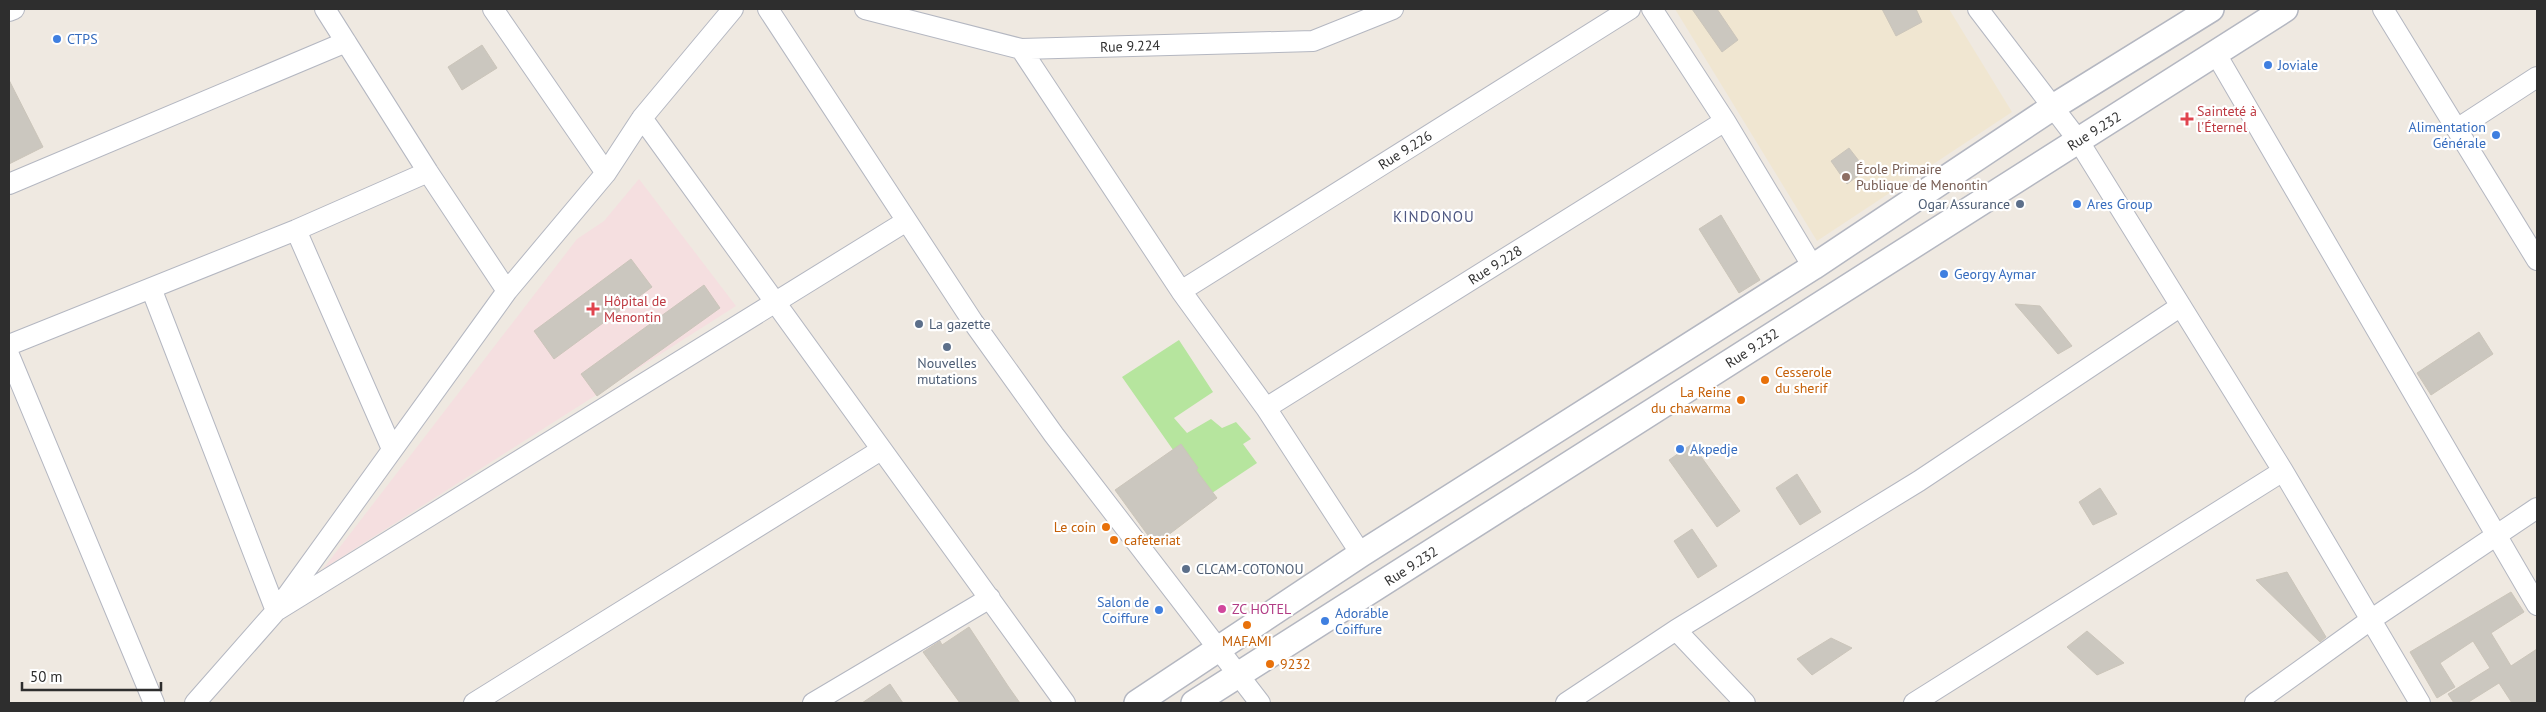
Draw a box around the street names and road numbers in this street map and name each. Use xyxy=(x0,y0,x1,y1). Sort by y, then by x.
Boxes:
street label: Rue 9.224 xyxy=(1100,36,1161,56)
street label: Rue 9.232 xyxy=(2064,107,2124,155)
street label: Rue 9.226 xyxy=(1375,126,1435,174)
street label: Rue 9.228 xyxy=(1465,241,1525,289)
street label: Rue 9.232 xyxy=(1722,324,1782,372)
street label: Rue 9.232 xyxy=(1381,542,1441,590)

